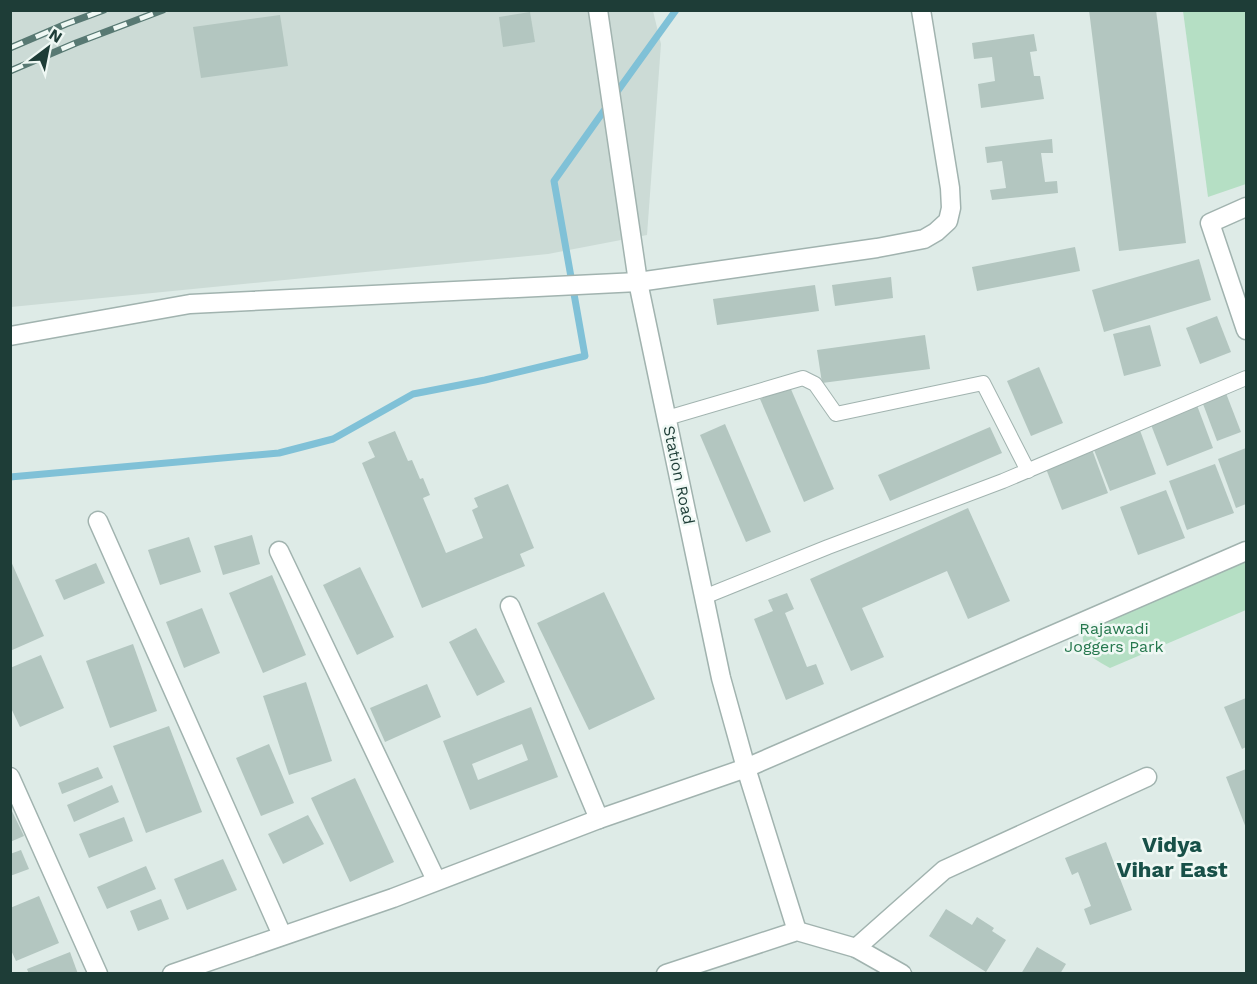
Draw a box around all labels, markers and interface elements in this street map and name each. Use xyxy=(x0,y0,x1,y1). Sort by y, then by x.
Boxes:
north arrow xyxy=(18,18,78,78)
text: N xyxy=(46,25,66,47)
street label: Station Road xyxy=(659,424,699,526)
park label: Rajawadi Joggers Park xyxy=(1064,619,1164,656)
district label: Vidya Vihar East xyxy=(1116,832,1228,882)

